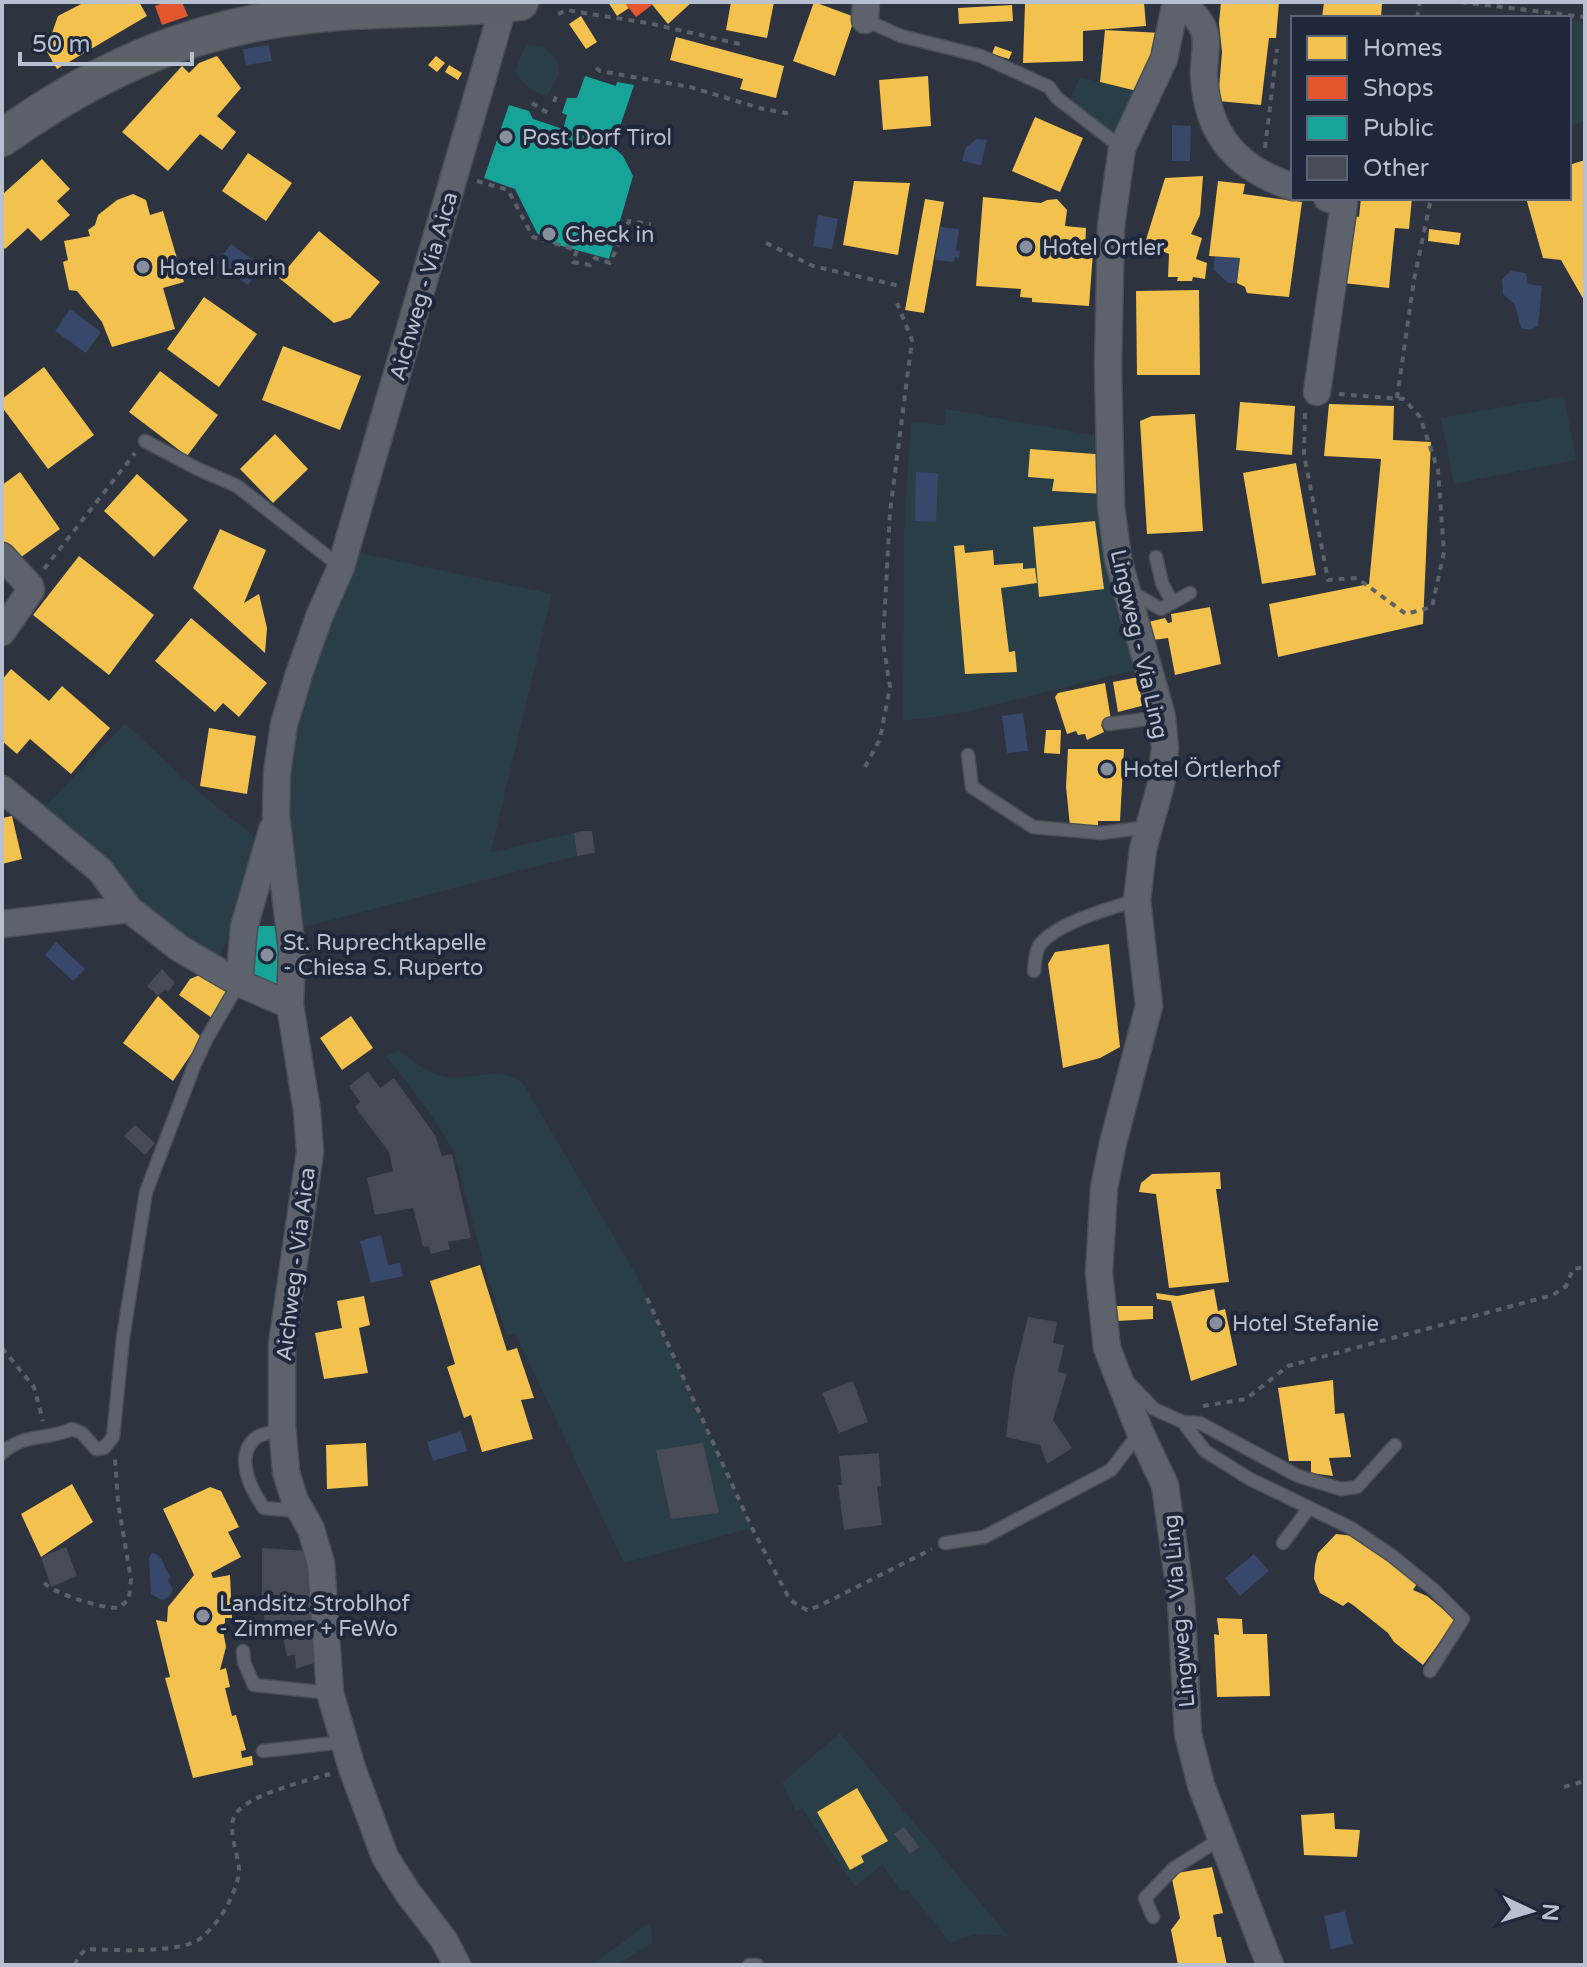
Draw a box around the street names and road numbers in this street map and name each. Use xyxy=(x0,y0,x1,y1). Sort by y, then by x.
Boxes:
street label: Aichweg - Via Aica xyxy=(385,189,463,384)
street label: Lingweg - Via Ling xyxy=(1105,547,1173,741)
street label: Aichweg - Via Aica xyxy=(271,1166,321,1363)
street label: Lingweg - Via Ling xyxy=(1158,1513,1200,1708)

